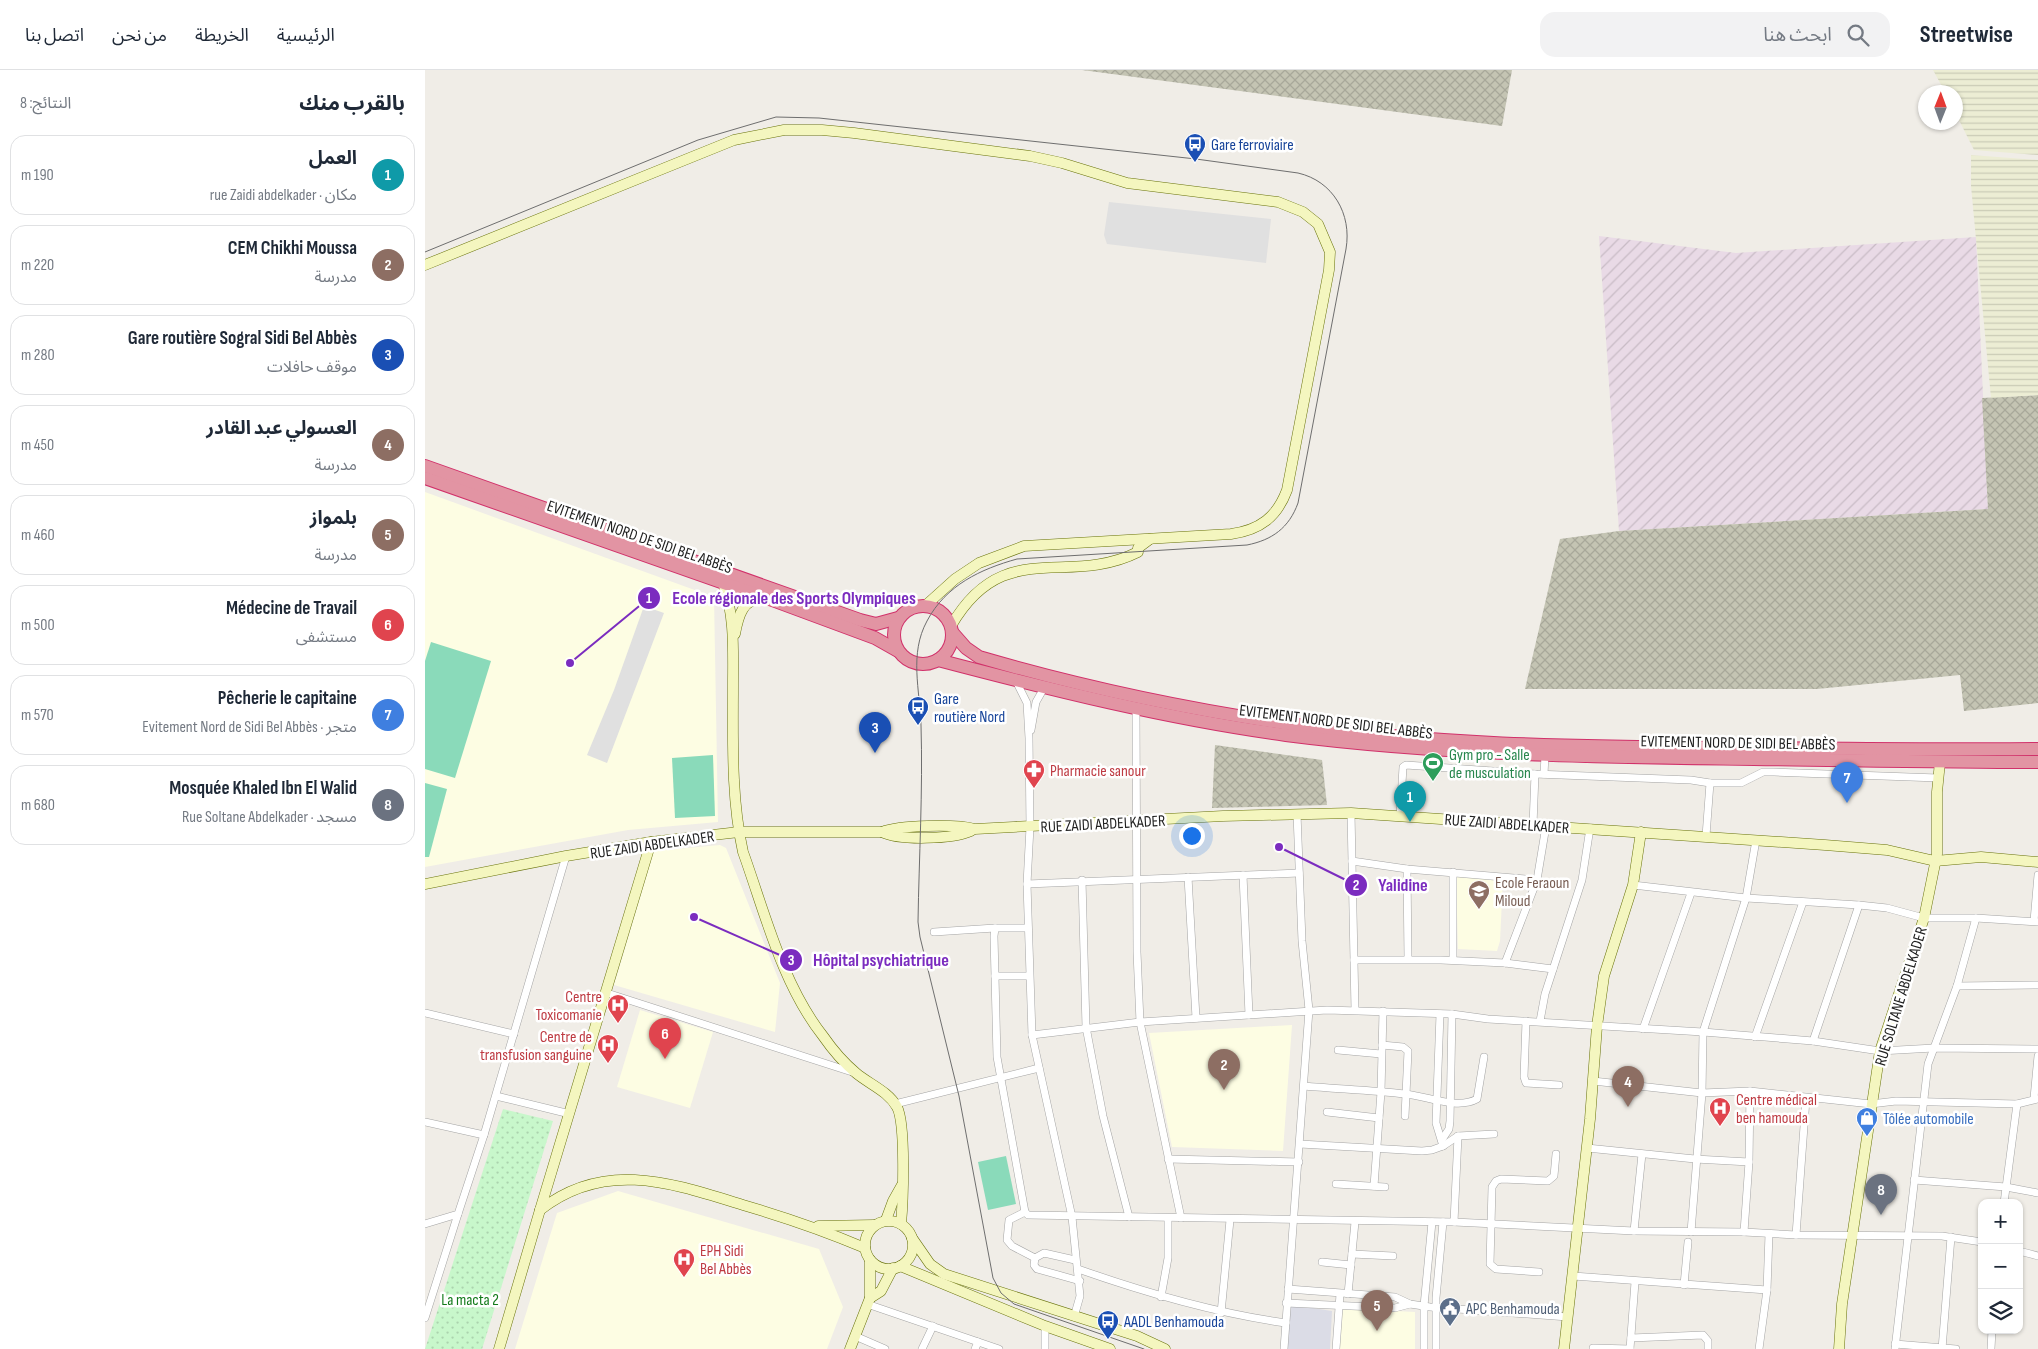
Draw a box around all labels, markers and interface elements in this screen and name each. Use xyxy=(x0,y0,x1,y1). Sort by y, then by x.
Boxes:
search box xyxy=(1540,12,1890,57)
text: Streetwise xyxy=(1920,20,2013,49)
icon: search xyxy=(1844,21,1872,49)
text: ابحث هنا xyxy=(1763,24,1832,47)
text: اتصل بنا xyxy=(25,25,84,46)
text: من نحن xyxy=(112,25,167,46)
text: الخريطة xyxy=(195,25,249,46)
text: الرئيسية xyxy=(277,25,335,46)
north arrow xyxy=(1918,85,1963,130)
text: بالقرب منك xyxy=(299,91,405,116)
text: النتائج: 8 xyxy=(20,94,71,113)
bus stop icon: Gare ferroviaire xyxy=(1183,132,1207,163)
place label: Gare ferroviaire xyxy=(1211,136,1294,155)
text: العمل xyxy=(309,147,357,170)
text: 190 m xyxy=(21,166,54,185)
text: 1 xyxy=(385,166,391,185)
text: مكان · rue Zaidi abdelkader xyxy=(210,186,357,205)
text: CEM Chikhi Moussa xyxy=(228,237,357,260)
text: 220 m xyxy=(21,256,54,275)
text: 2 xyxy=(385,256,392,275)
text: مدرسة xyxy=(314,268,357,287)
text: Gare routière Sogral Sidi Bel Abbès xyxy=(128,327,357,350)
text: 280 m xyxy=(21,346,55,365)
text: 3 xyxy=(384,346,392,365)
text: موقف حافلات xyxy=(267,358,357,377)
text: العسولي عبد القادر xyxy=(206,417,357,440)
text: 450 m xyxy=(21,436,54,455)
text: 4 xyxy=(384,436,392,455)
text: مدرسة xyxy=(314,456,357,475)
street label: EVITEMENT NORD DE SIDI BEL ABBÈS xyxy=(544,497,735,578)
text: بلمواز xyxy=(310,507,357,530)
text: 460 m xyxy=(21,526,55,545)
text: 5 xyxy=(384,526,392,545)
text: مدرسة xyxy=(314,546,357,565)
callout: Ecole régionale des Sports Olympiques xyxy=(637,581,925,614)
text: Ecole régionale des Sports Olympiques xyxy=(672,588,916,609)
text: 1 xyxy=(646,589,652,608)
text: Médecine de Travail xyxy=(226,597,357,620)
text: 500 m xyxy=(21,616,55,635)
text: 6 xyxy=(384,616,392,635)
text: مستشفى xyxy=(296,628,357,647)
text: Pêcherie le capitaine xyxy=(218,687,357,710)
place label: Gare routière Nord xyxy=(934,690,1005,727)
bus stop icon: Gare routière Nord xyxy=(906,695,930,726)
street label: EVITEMENT NORD DE SIDI BEL ABBÈS xyxy=(1238,701,1434,744)
text: 570 m xyxy=(21,706,54,725)
text: 7 xyxy=(385,706,392,725)
pin: 3 xyxy=(859,712,891,753)
text: متجر · Evitement Nord de Sidi Bel Abbès xyxy=(142,718,357,737)
street label: EVITEMENT NORD DE SIDI BEL ABBÈS xyxy=(1640,732,1836,755)
place label: Gym pro - Salle de musculation xyxy=(1449,746,1531,783)
sports icon: Gym pro - Salle de musculation xyxy=(1421,751,1445,782)
pharmacy icon: Pharmacie sanour xyxy=(1022,758,1046,789)
place label: Pharmacie sanour xyxy=(1050,762,1146,781)
pin: 7 xyxy=(1831,762,1863,803)
text: Mosquée Khaled Ibn El Walid xyxy=(169,777,357,800)
pin: 1 xyxy=(1394,781,1426,822)
text: 680 m xyxy=(21,796,55,815)
text: 8 xyxy=(384,796,392,815)
text: مسجد · Rue Soltane Abdelkader xyxy=(182,808,357,827)
street label: RUE ZAIDI ABDELKADER xyxy=(1444,811,1570,838)
street label: RUE ZAIDI ABDELKADER xyxy=(1040,812,1166,837)
your location xyxy=(1179,823,1205,849)
street label: RUE ZAIDI ABDELKADER xyxy=(589,827,715,864)
callout: Yalidine xyxy=(1344,868,1438,901)
place label: Ecole Feraoun Miloud xyxy=(1495,874,1569,911)
text: Yalidine xyxy=(1378,875,1428,896)
text: 2 xyxy=(1353,876,1359,895)
school or university icon: Ecole Feraoun Miloud xyxy=(1467,879,1491,910)
street label: RUE SOLTANE ABDELKADER xyxy=(1871,925,1932,1068)
callout: Hôpital psychiatrique xyxy=(778,943,959,976)
text: Hôpital psychiatrique xyxy=(813,950,949,971)
text: 3 xyxy=(788,951,795,970)
place label: Centre Toxicomanie xyxy=(535,988,602,1025)
hospital icon: Centre Toxicomanie xyxy=(606,993,630,1024)
pin: 6 xyxy=(649,1018,681,1059)
place label: Centre de transfusion sanguine xyxy=(480,1028,592,1065)
hospital icon: Centre de transfusion sanguine xyxy=(596,1033,620,1064)
pin: 2 xyxy=(1208,1049,1240,1090)
pin: 4 xyxy=(1612,1066,1644,1107)
place label: Centre médical ben hamouda xyxy=(1736,1091,1817,1128)
hospital icon: Centre médical ben hamouda xyxy=(1708,1096,1732,1127)
shop icon: Tôlée automobile xyxy=(1855,1106,1879,1137)
place label: Tôlée automobile xyxy=(1883,1110,1974,1129)
pin: 8 xyxy=(1865,1174,1897,1215)
map controls xyxy=(1978,1199,2023,1334)
button: + xyxy=(1978,1199,2023,1244)
place label: EPH Sidi Bel Abbès xyxy=(700,1242,752,1279)
button: − xyxy=(1978,1244,2023,1289)
hospital icon: EPH Sidi Bel Abbès xyxy=(672,1247,696,1278)
button: layers xyxy=(1978,1289,2023,1334)
pin: 5 xyxy=(1361,1290,1393,1331)
park label: La macta 2 xyxy=(441,1291,499,1310)
public building icon: APC Benhamouda xyxy=(1438,1296,1462,1327)
place label: APC Benhamouda xyxy=(1465,1300,1560,1319)
bus stop icon: AADL Benhamouda xyxy=(1096,1309,1120,1340)
place label: AADL Benhamouda xyxy=(1123,1313,1224,1332)

